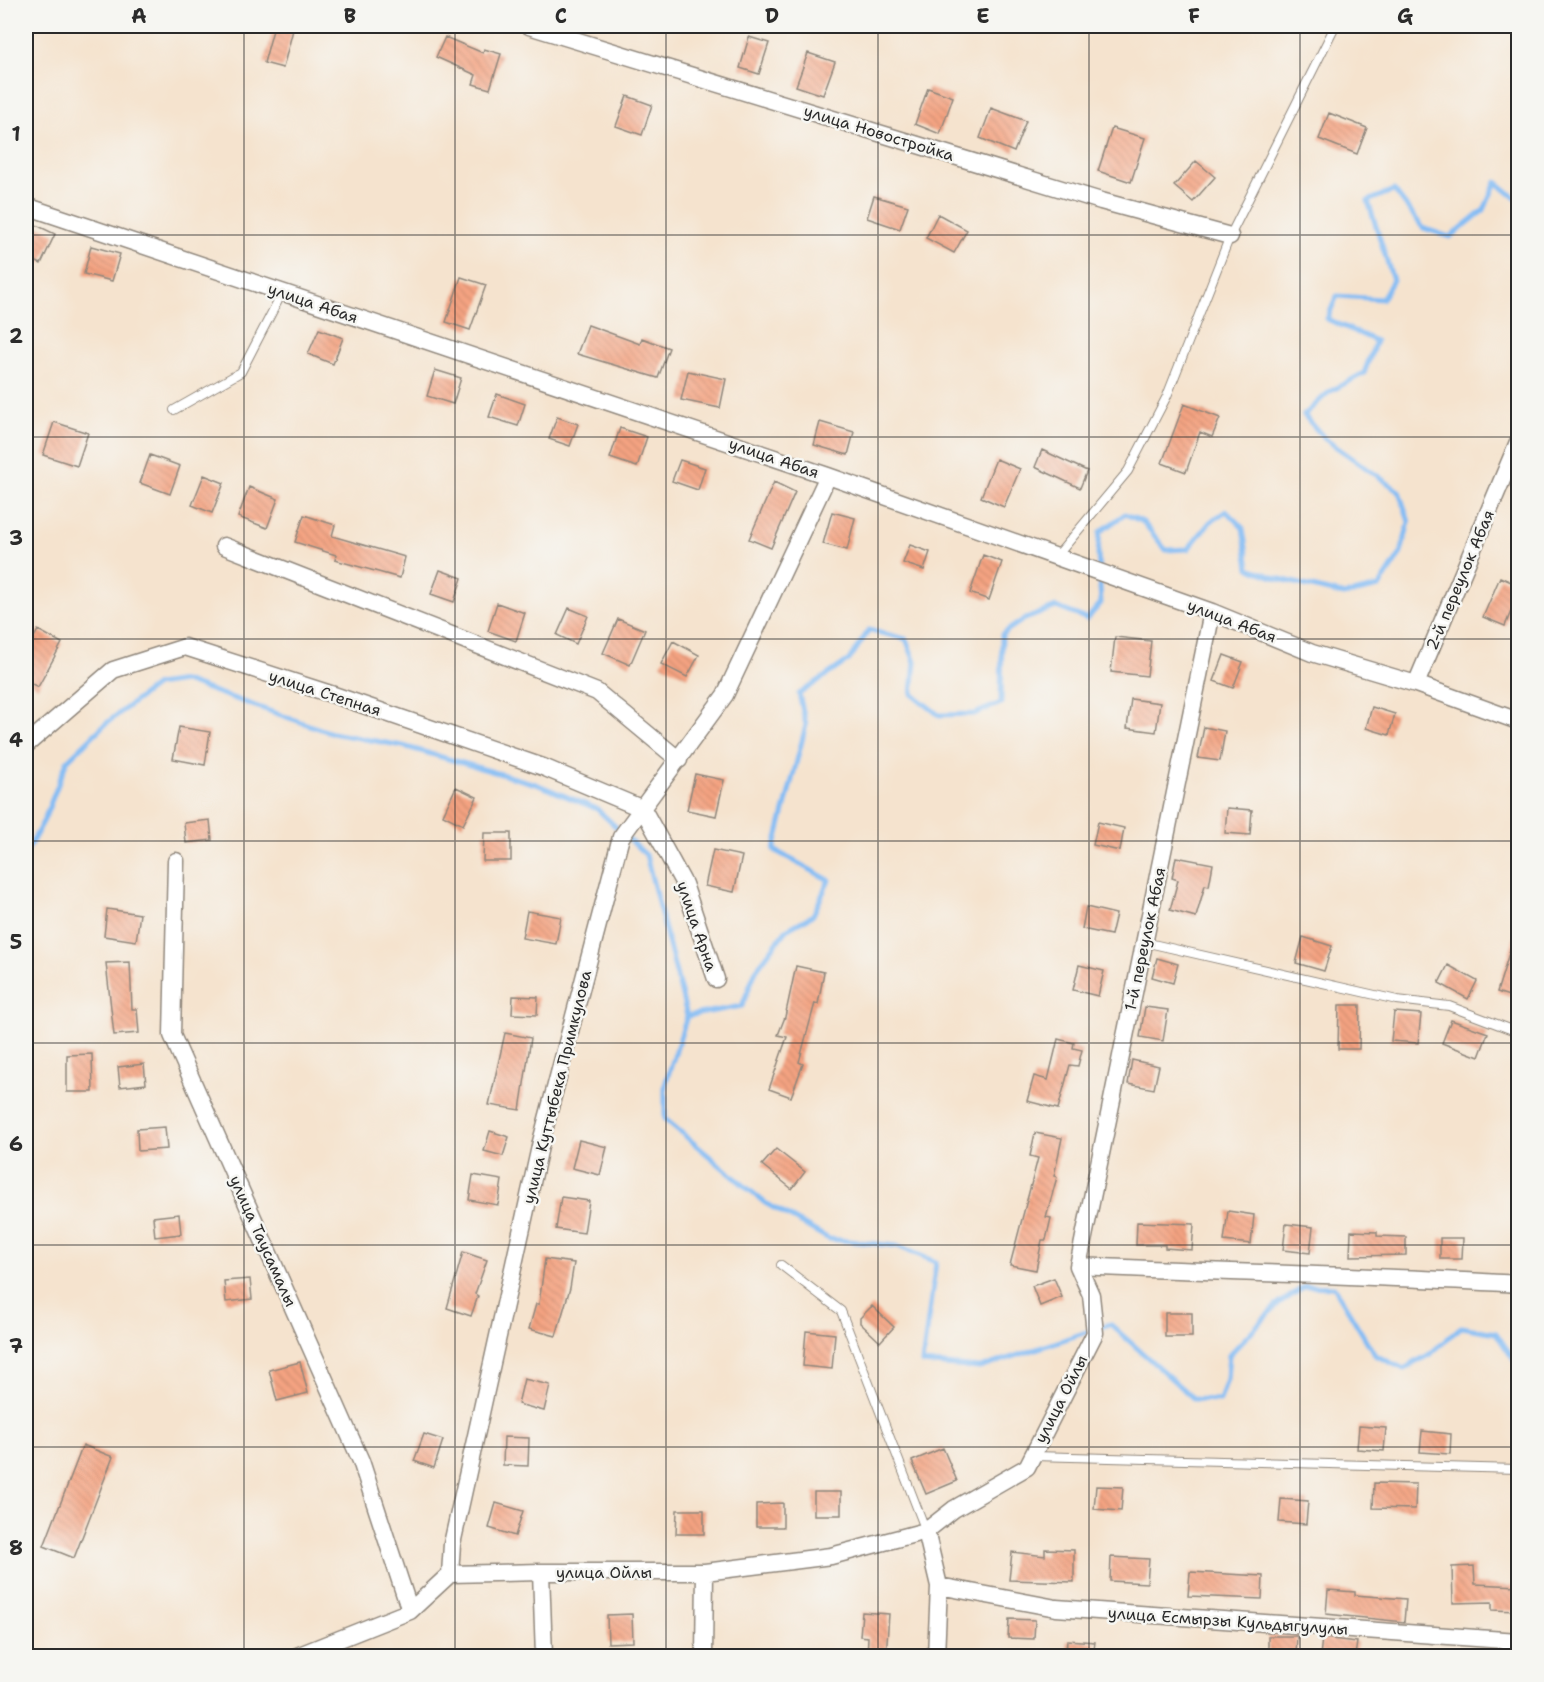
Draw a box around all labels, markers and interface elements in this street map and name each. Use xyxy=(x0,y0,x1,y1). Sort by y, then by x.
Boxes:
text: A xyxy=(131,3,147,29)
text: B xyxy=(344,3,356,29)
text: C xyxy=(555,3,567,29)
text: D xyxy=(765,3,779,29)
text: E xyxy=(976,3,990,29)
text: F xyxy=(1188,3,1200,29)
text: G xyxy=(1397,3,1413,29)
street label: улица Новостройка xyxy=(801,100,957,166)
text: 1 xyxy=(11,121,21,147)
street label: улица Абая xyxy=(265,278,361,328)
text: 2 xyxy=(9,323,23,349)
street label: улица Абая xyxy=(726,433,822,483)
street label: 2-й переулок Абая xyxy=(1421,507,1499,653)
text: 3 xyxy=(9,525,23,551)
street label: улица Абая xyxy=(1184,594,1280,648)
street label: улица Степная xyxy=(266,665,384,721)
text: 4 xyxy=(9,727,23,753)
street label: 1-й переулок Абая xyxy=(1120,865,1170,1013)
street label: улица Арна xyxy=(672,878,722,974)
text: 5 xyxy=(10,929,22,955)
street label: улица Куттыбека Примкулова xyxy=(518,968,596,1206)
text: 6 xyxy=(9,1131,23,1157)
street label: улица Таусамалы xyxy=(225,1172,301,1310)
text: 7 xyxy=(9,1333,23,1359)
street label: улица Ойлы xyxy=(1030,1351,1092,1447)
text: 8 xyxy=(9,1535,23,1561)
street label: улица Ойлы xyxy=(556,1562,652,1583)
street label: улица Есмырзы Кульдыгулулы xyxy=(1107,1602,1349,1640)

